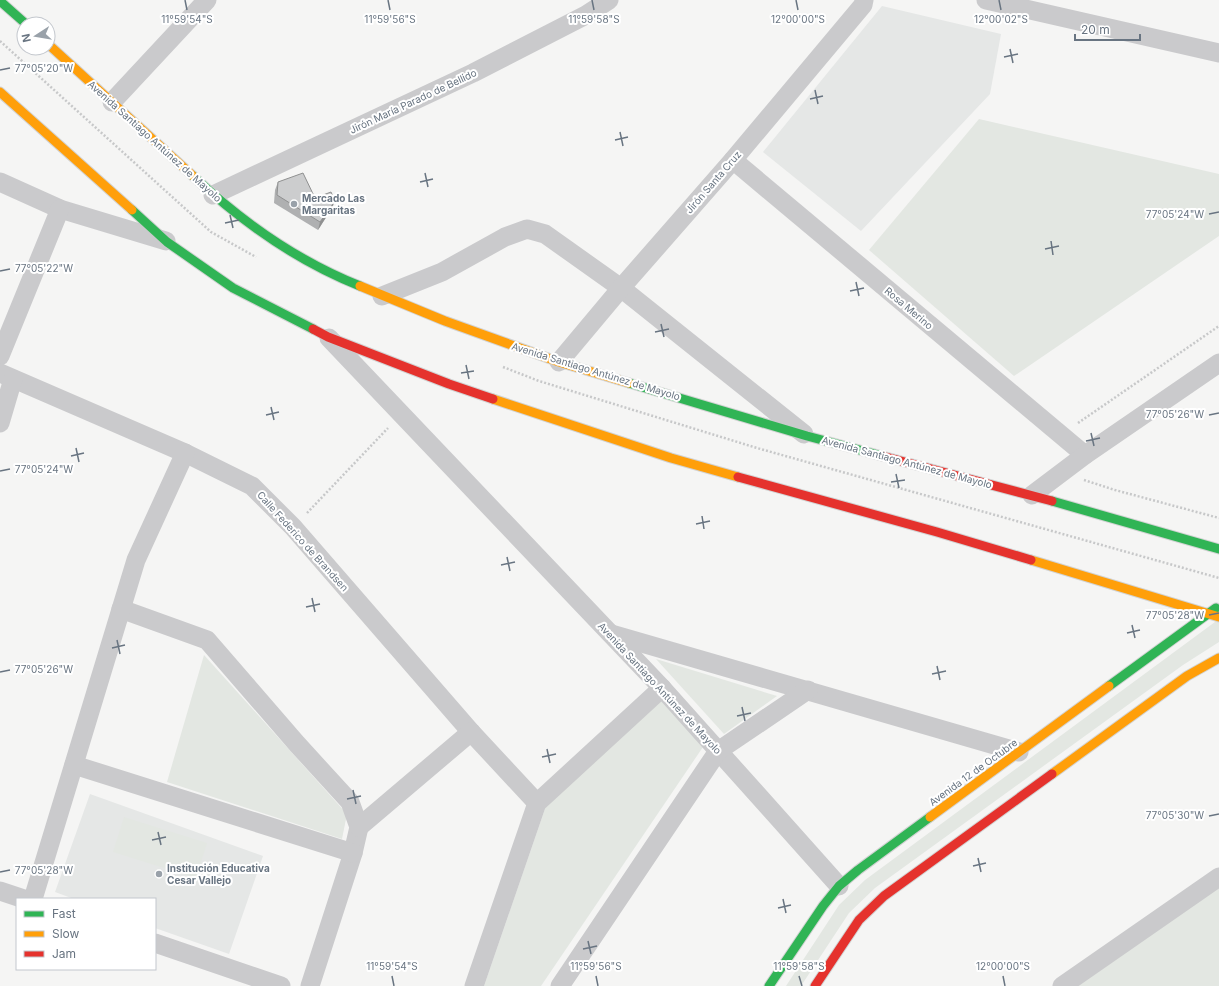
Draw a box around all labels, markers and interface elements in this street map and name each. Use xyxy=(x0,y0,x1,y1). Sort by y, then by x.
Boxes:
text: 11°59'54"S xyxy=(161,13,213,25)
text: 11°59'56"S xyxy=(364,13,416,25)
text: 11°59'58"S xyxy=(568,13,620,25)
text: 12°00'00"S xyxy=(771,13,825,25)
text: 12°00'02"S xyxy=(974,13,1028,25)
north arrow xyxy=(16,16,56,56)
scale bar xyxy=(1075,16,1140,42)
text: 20 m xyxy=(1081,22,1110,37)
text: N xyxy=(18,33,34,44)
text: 77°05'20"W xyxy=(15,62,73,74)
street label: Jirón María Parado de Bellido xyxy=(348,66,478,136)
street label: Avenida Santiago Antúnez de Mayolo xyxy=(86,78,224,204)
street label: Jirón Santa Cruz xyxy=(683,148,743,216)
place label: Mercado Las Margaritas xyxy=(302,192,365,217)
marker: Mercado Las Margaritas xyxy=(289,199,299,209)
text: 77°05'24"W xyxy=(1146,208,1204,220)
text: 77°05'22"W xyxy=(15,262,73,274)
street label: Rosa Merino xyxy=(883,284,935,332)
street label: Avenida Santiago Antúnez de Mayolo xyxy=(510,340,682,402)
text: 77°05'26"W xyxy=(1146,408,1204,420)
street label: Avenida Santiago Antúnez de Mayolo xyxy=(821,433,993,491)
text: 77°05'24"W xyxy=(15,463,73,475)
street label: Calle Federico de Brandsen xyxy=(255,489,351,593)
text: 77°05'28"W xyxy=(1146,609,1204,621)
street label: Avenida Santiago Antúnez de Mayolo xyxy=(596,620,724,756)
text: 77°05'26"W xyxy=(15,663,73,675)
street label: Avenida 12 de Octubre xyxy=(927,736,1020,808)
text: 77°05'30"W xyxy=(1146,809,1204,821)
place label: Institución Educativa Cesar Vallejo xyxy=(167,862,270,886)
text: 77°05'28"W xyxy=(15,864,73,876)
marker: Institución Educativa Cesar Vallejo xyxy=(154,869,164,879)
legend xyxy=(16,898,156,970)
text: Fast xyxy=(52,906,76,921)
text: Slow xyxy=(52,926,80,941)
text: Jam xyxy=(52,946,76,961)
text: 11°59'54"S xyxy=(366,960,418,972)
text: 11°59'56"S xyxy=(570,960,622,972)
text: 11°59'58"S xyxy=(773,960,825,972)
text: 12°00'00"S xyxy=(976,960,1030,972)

